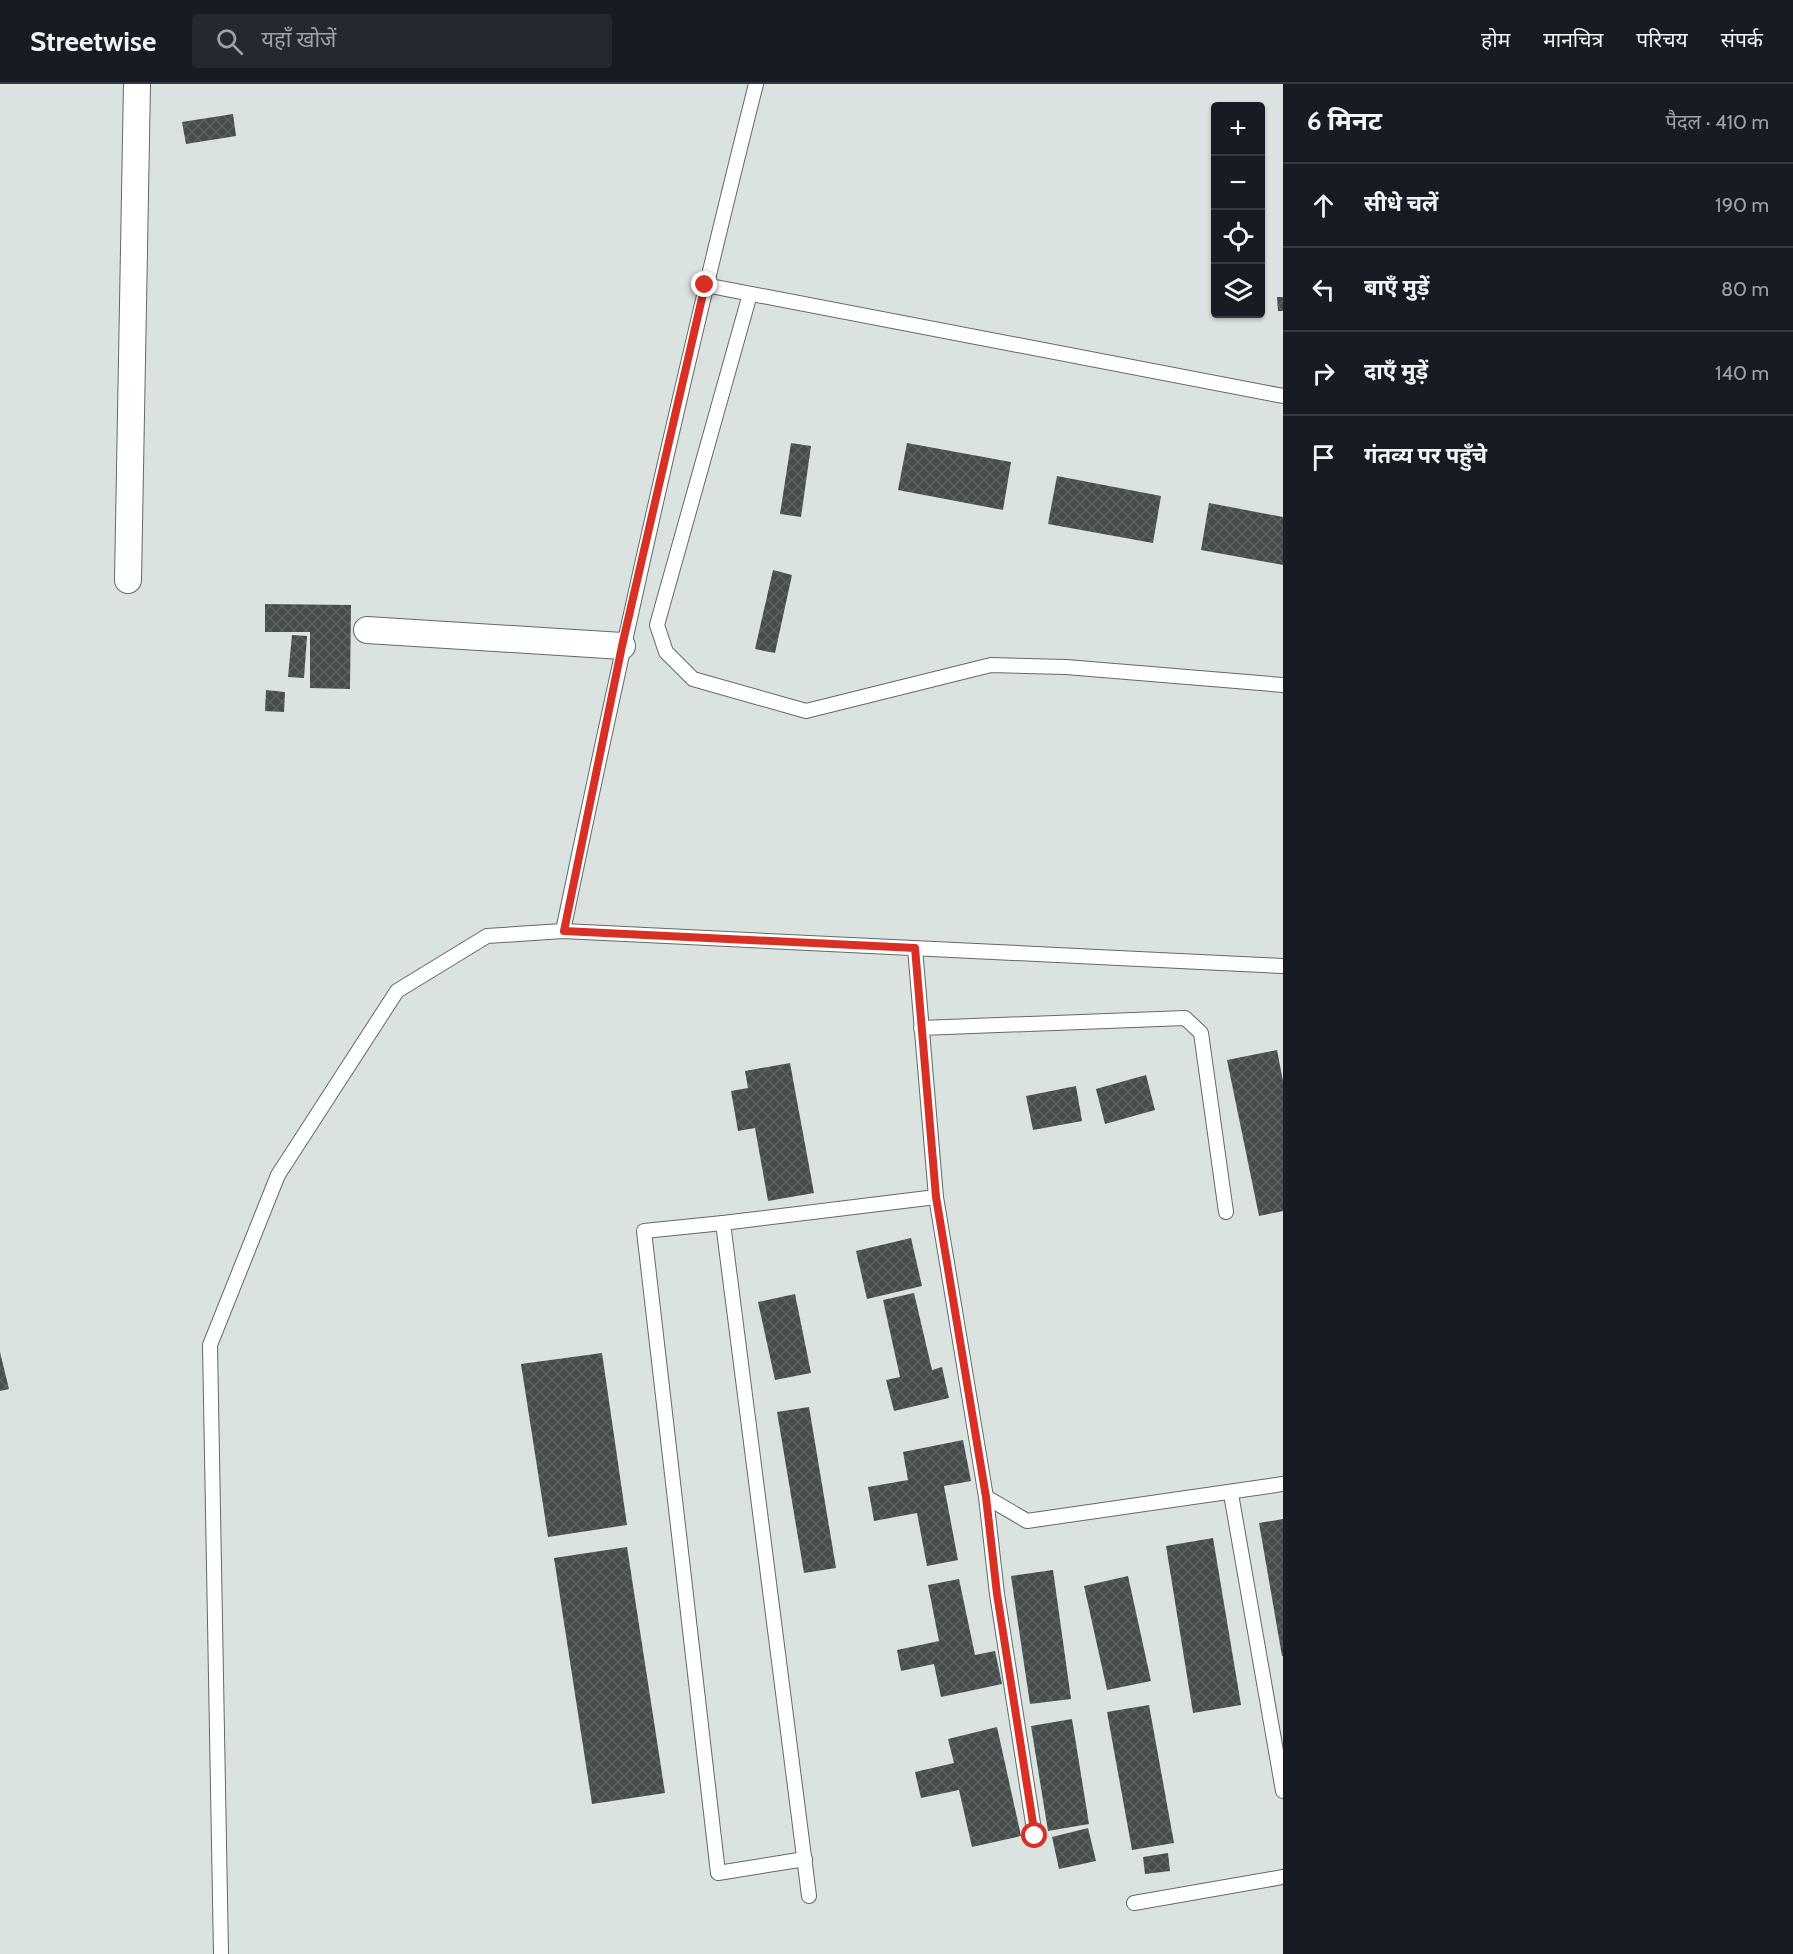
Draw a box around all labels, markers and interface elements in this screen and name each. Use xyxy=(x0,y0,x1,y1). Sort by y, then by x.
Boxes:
search box xyxy=(192,14,612,68)
text: Streetwise xyxy=(30,24,156,58)
icon: search xyxy=(213,25,246,58)
text: यहाँ खोजें xyxy=(261,26,336,53)
text: होम xyxy=(1481,27,1510,52)
text: मानचित्र xyxy=(1543,27,1603,52)
text: परिचय xyxy=(1636,27,1688,52)
text: संपर्क xyxy=(1721,27,1763,52)
map controls xyxy=(1211,102,1265,318)
button: + xyxy=(1211,102,1265,156)
text: 6 मिनट xyxy=(1307,105,1382,137)
text: पैदल · 410 m xyxy=(1666,110,1769,134)
button: − xyxy=(1211,156,1265,210)
icon: ahead xyxy=(1307,189,1340,222)
text: सीधे चलें xyxy=(1364,190,1438,217)
text: 190 m xyxy=(1715,193,1769,217)
button: locate xyxy=(1211,210,1265,264)
button: layers xyxy=(1211,264,1265,318)
route end xyxy=(691,271,717,297)
icon: left xyxy=(1307,273,1340,306)
text: बाएँ मुड़ें xyxy=(1364,274,1429,301)
text: 80 m xyxy=(1721,277,1769,301)
icon: right xyxy=(1307,357,1340,390)
text: दाएँ मुड़ें xyxy=(1364,358,1428,385)
text: 140 m xyxy=(1715,361,1769,385)
icon: arrive xyxy=(1307,441,1340,474)
text: गंतव्य पर पहुँचे xyxy=(1364,442,1487,469)
route start xyxy=(1021,1822,1047,1848)

